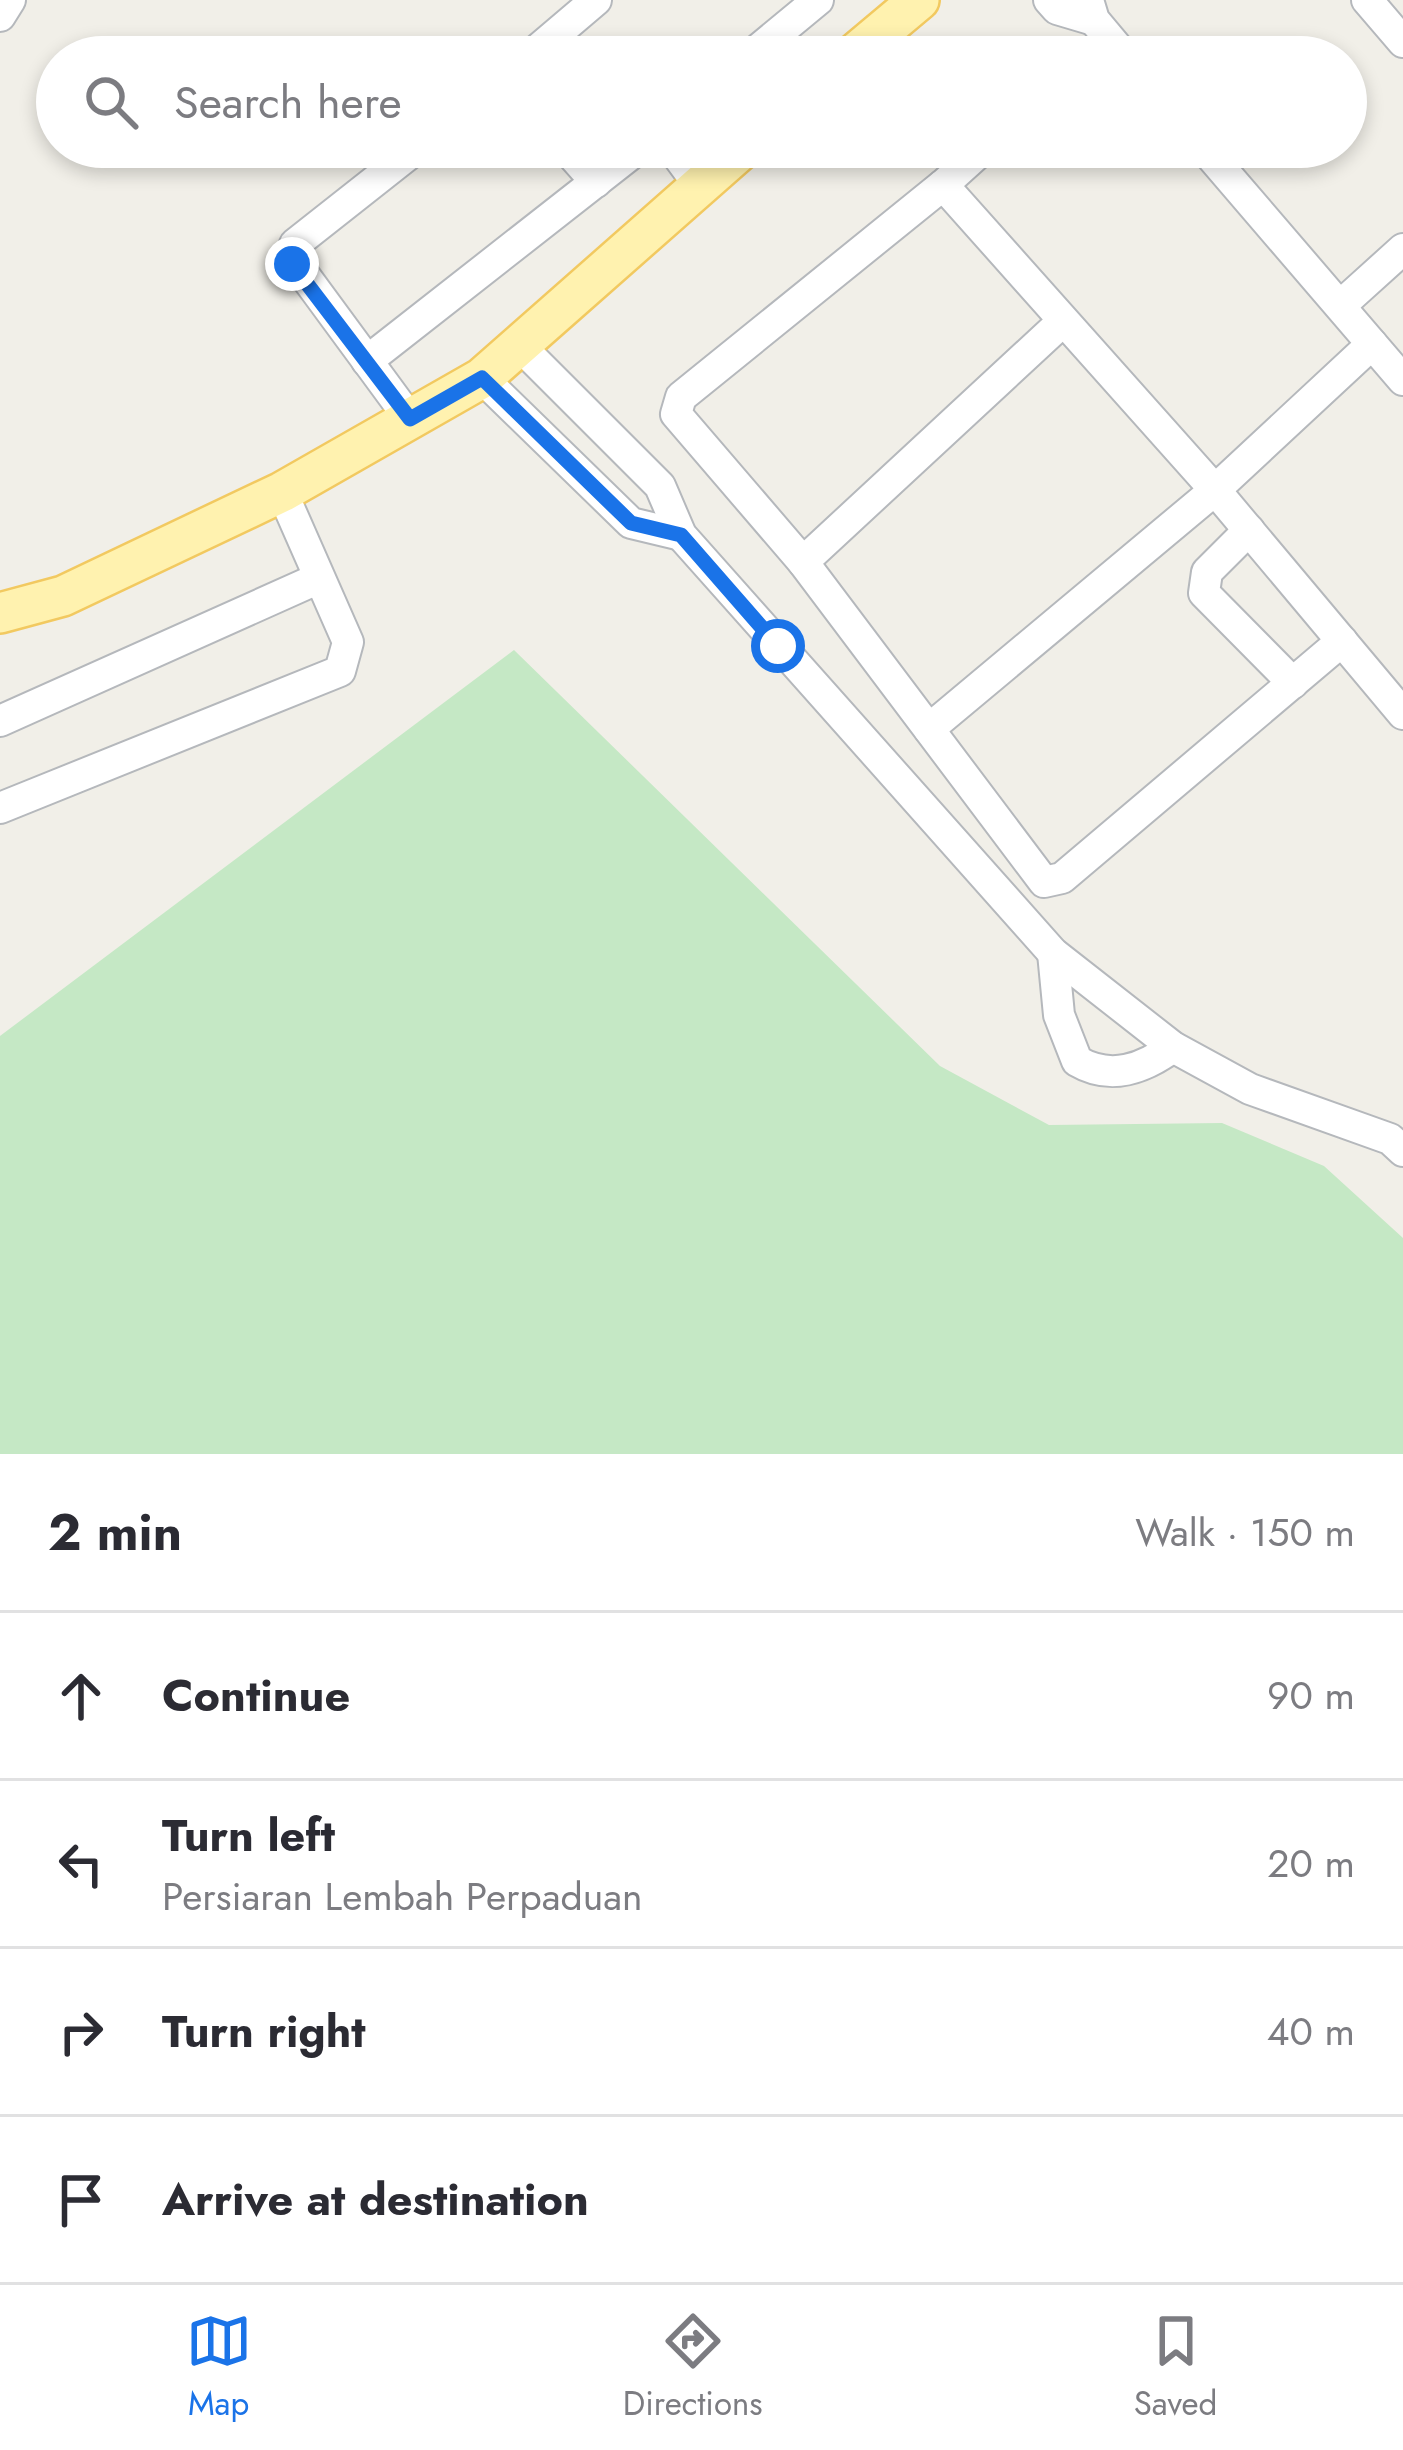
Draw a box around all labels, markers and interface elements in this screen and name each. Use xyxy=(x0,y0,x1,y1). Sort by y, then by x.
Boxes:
search box xyxy=(36,36,1367,168)
icon: search xyxy=(78,69,144,135)
text: Search here xyxy=(174,70,402,135)
route end xyxy=(265,237,319,291)
route start xyxy=(751,619,805,673)
text: 2 min xyxy=(48,1495,182,1569)
text: Walk · 150 m xyxy=(1135,1504,1355,1561)
icon: ahead xyxy=(48,1663,114,1729)
text: Continue xyxy=(162,1663,350,1728)
text: 90 m xyxy=(1267,1667,1355,1724)
text: Turn left xyxy=(162,1803,335,1868)
icon: left xyxy=(48,1831,114,1897)
text: 20 m xyxy=(1267,1835,1355,1892)
text: Persiaran Lembah Perpaduan xyxy=(162,1868,642,1925)
icon: right xyxy=(48,1999,114,2065)
text: Turn right xyxy=(162,1999,366,2064)
text: 40 m xyxy=(1267,2003,1355,2060)
icon: arrive xyxy=(48,2167,114,2233)
text: Arrive at destination xyxy=(162,2167,589,2232)
tab: Map xyxy=(186,2308,252,2427)
tab: Directions xyxy=(623,2308,763,2427)
tab: Saved xyxy=(1134,2308,1217,2427)

